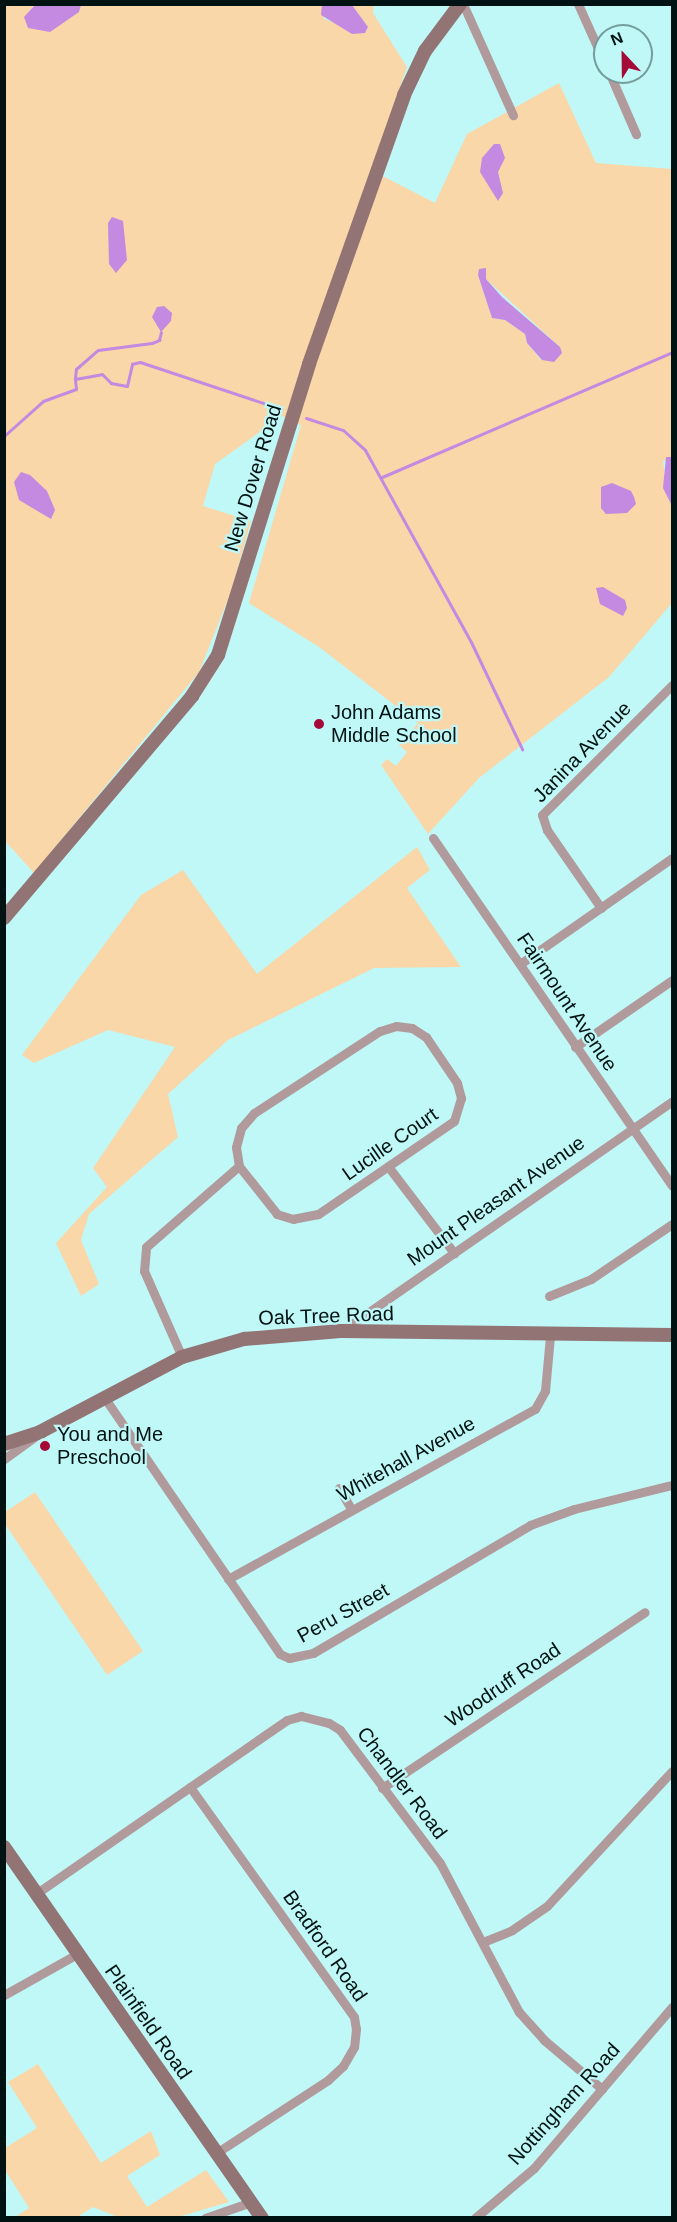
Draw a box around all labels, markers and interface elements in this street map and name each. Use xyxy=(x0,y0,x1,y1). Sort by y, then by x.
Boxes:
north arrow xyxy=(593,24,653,84)
text: N xyxy=(608,29,625,49)
street label: New Dover Road xyxy=(219,402,287,554)
street label: Janina Avenue xyxy=(528,696,636,808)
place label: John Adams Middle School xyxy=(331,700,457,747)
marker: John Adams Middle School xyxy=(312,717,326,731)
street label: Fairmount Avenue xyxy=(511,928,623,1076)
street label: Lucille Court xyxy=(338,1102,442,1186)
street label: Mount Pleasant Avenue xyxy=(402,1130,590,1272)
street label: Oak Tree Road xyxy=(258,1302,394,1330)
street label: Whitehall Avenue xyxy=(332,1411,480,1507)
place label: You and Me Preschool xyxy=(57,1422,163,1469)
marker: You and Me Preschool xyxy=(38,1439,52,1453)
street label: Peru Street xyxy=(293,1578,393,1648)
street label: Woodruff Road xyxy=(441,1638,565,1732)
street label: Chandler Road xyxy=(352,1722,452,1844)
street label: Bradford Road xyxy=(278,1886,372,2006)
street label: Plainfield Road xyxy=(100,1960,196,2084)
street label: Nottingham Road xyxy=(503,2038,625,2170)

